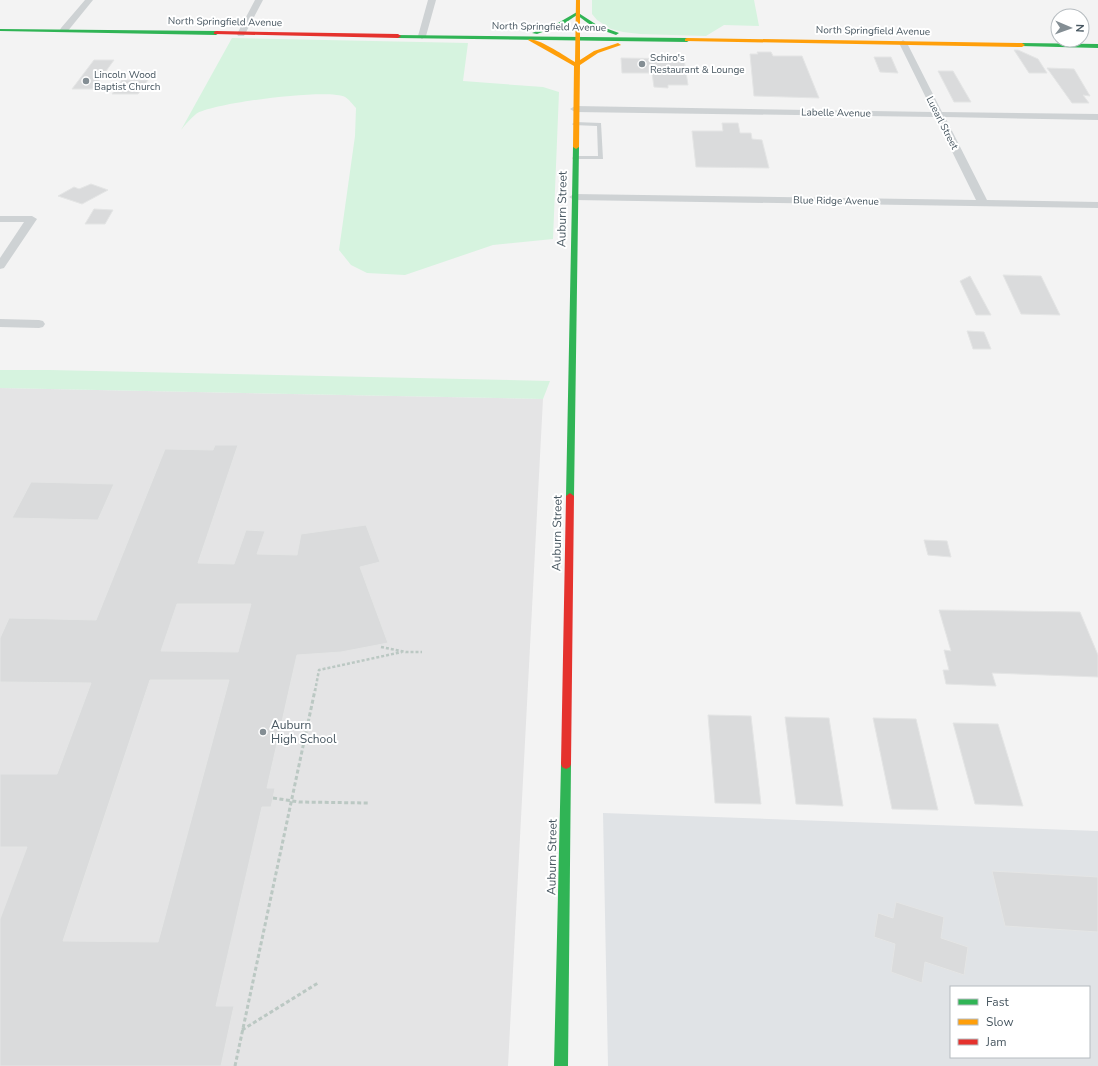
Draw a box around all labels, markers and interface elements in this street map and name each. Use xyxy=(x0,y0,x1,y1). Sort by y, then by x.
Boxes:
north arrow xyxy=(1050,8,1090,48)
street label: North Springfield Avenue xyxy=(168,14,282,30)
street label: North Springfield Avenue xyxy=(492,19,606,35)
street label: North Springfield Avenue xyxy=(816,23,930,39)
text: N xyxy=(1072,24,1087,33)
place label: Schiro's Restaurant & Lounge xyxy=(650,51,745,77)
marker: Schiro's Restaurant & Lounge xyxy=(637,59,647,69)
place label: Lincoln Wood Baptist Church xyxy=(94,68,160,94)
marker: Lincoln Wood Baptist Church xyxy=(81,76,91,86)
street label: Luearl Street xyxy=(923,94,962,152)
street label: Labelle Avenue xyxy=(801,105,871,121)
street label: Auburn Street xyxy=(553,170,571,247)
street label: Blue Ridge Avenue xyxy=(793,193,879,209)
street label: Auburn Street xyxy=(548,494,566,571)
place label: Auburn High School xyxy=(271,717,337,747)
marker: Auburn High School xyxy=(258,727,268,737)
street label: Auburn Street xyxy=(543,818,561,895)
legend xyxy=(950,986,1090,1058)
text: Fast xyxy=(986,994,1009,1010)
text: Slow xyxy=(986,1014,1014,1030)
text: Jam xyxy=(985,1034,1007,1050)

